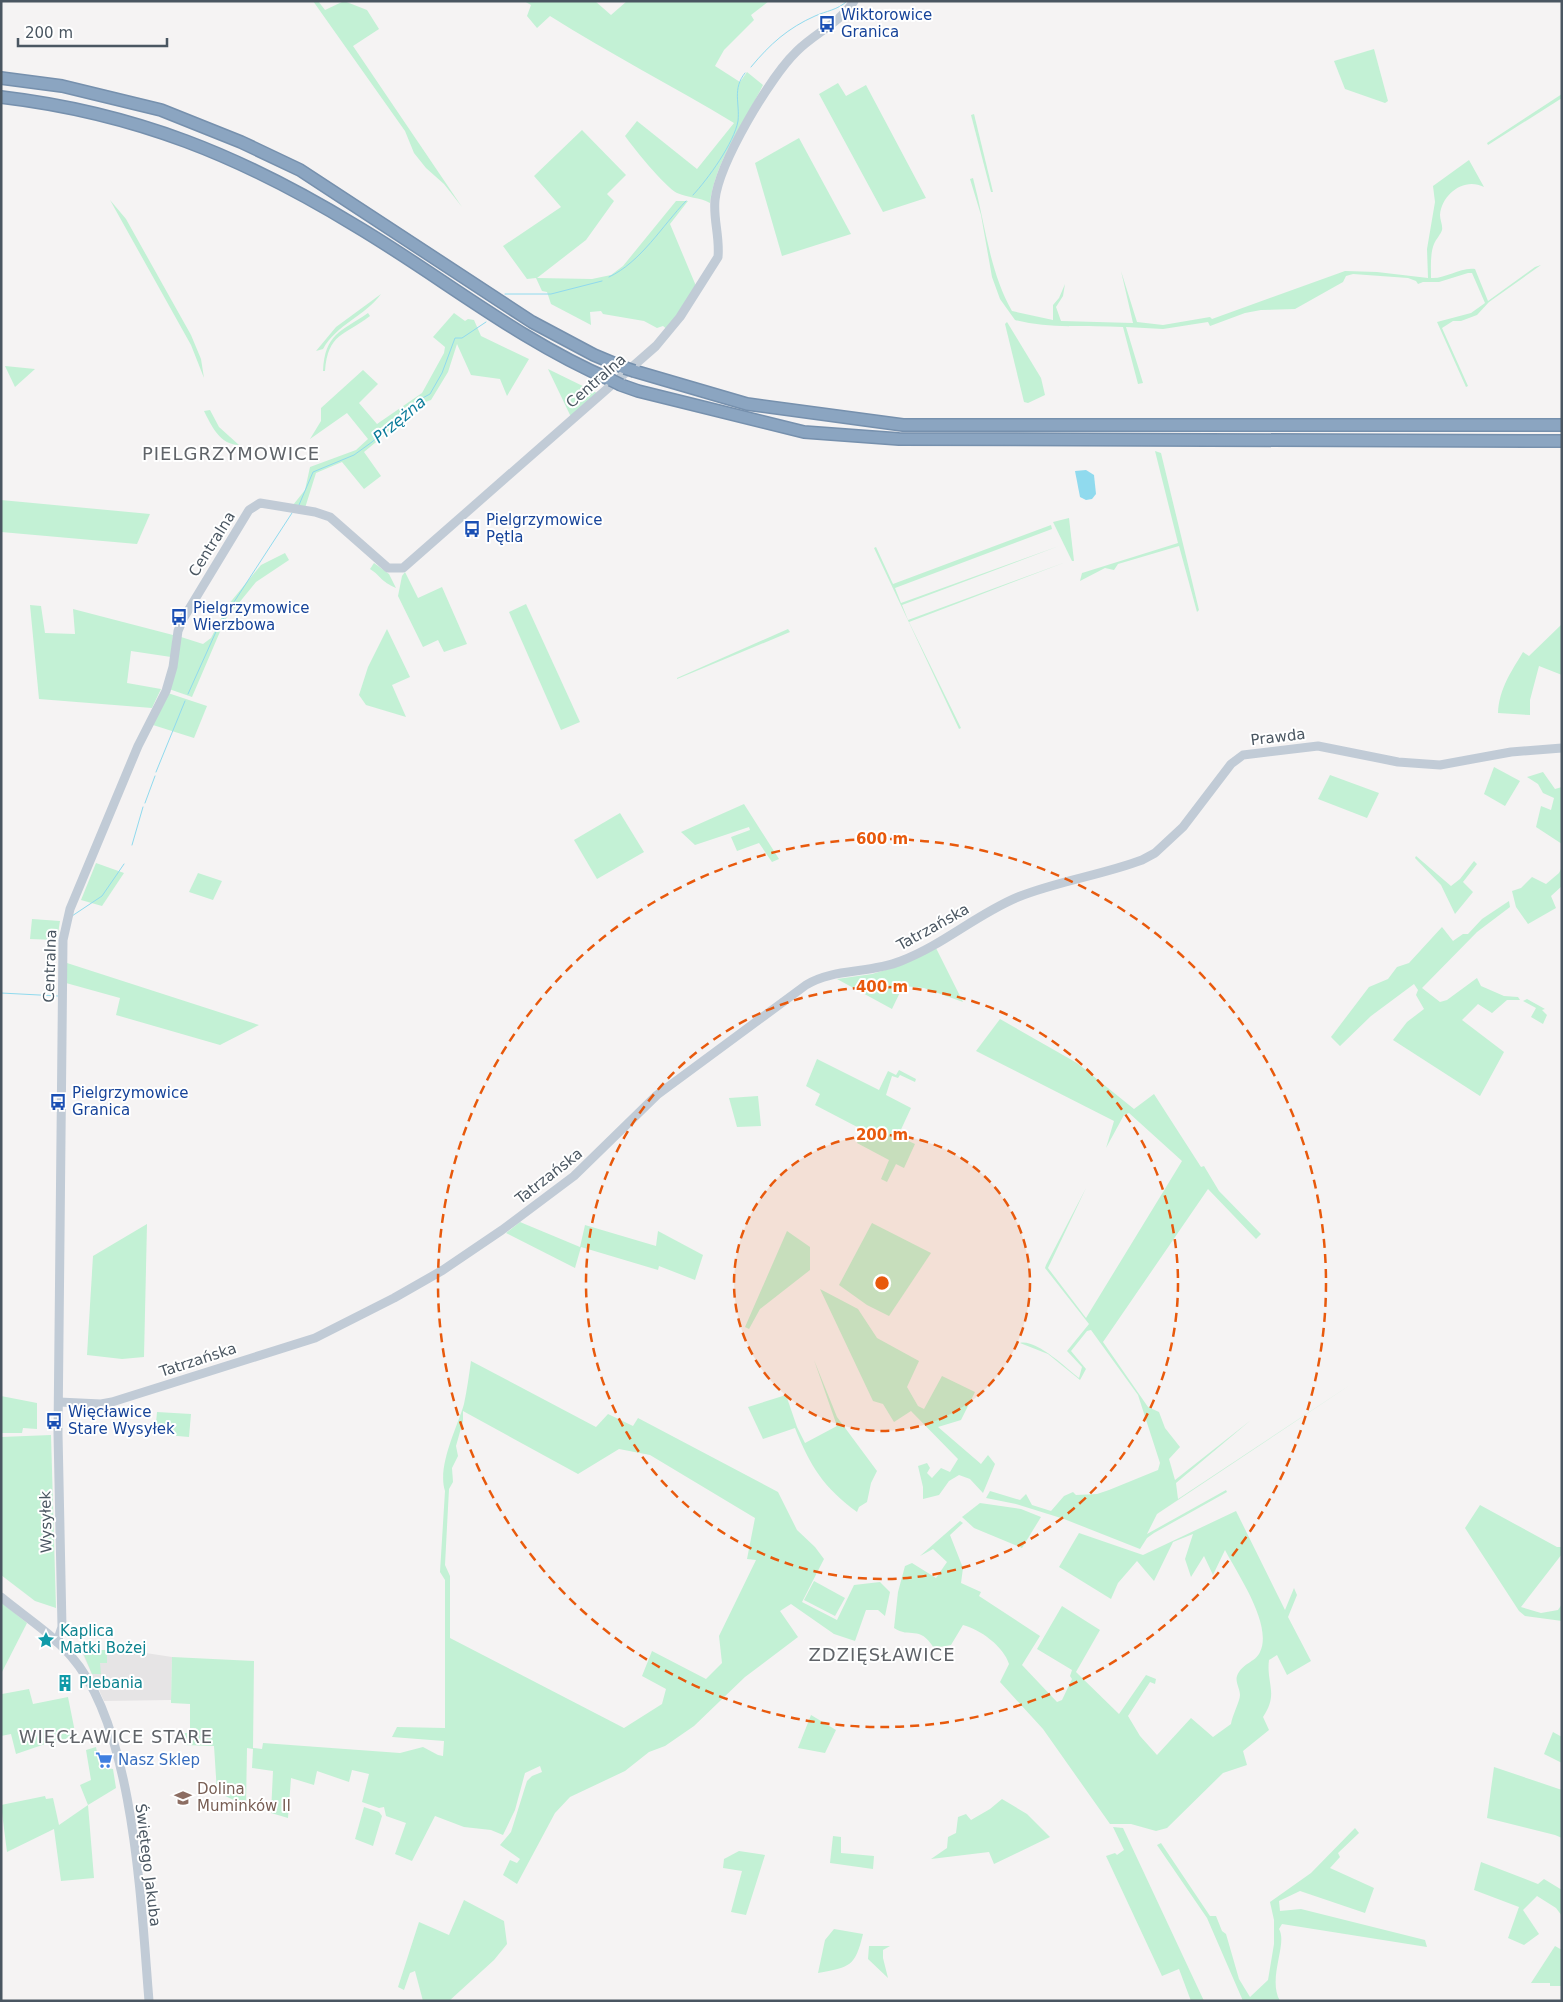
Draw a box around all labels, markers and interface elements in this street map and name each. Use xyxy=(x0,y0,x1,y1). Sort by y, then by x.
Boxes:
place label: Wiktorowice Granica xyxy=(841,6,932,41)
bus stop icon: Wiktorowice Granica xyxy=(817,14,837,34)
scale bar xyxy=(18,15,166,47)
text: 200 m xyxy=(25,24,73,42)
street label: Centralna xyxy=(562,350,630,412)
water label: Przężna xyxy=(369,392,429,447)
district label: PIELGRZYMOWICE xyxy=(142,443,320,464)
street label: Centralna xyxy=(185,508,239,580)
place label: Pielgrzymowice Pętla xyxy=(486,511,602,546)
bus stop icon: Pielgrzymowice Pętla xyxy=(462,519,482,539)
place label: Pielgrzymowice Wierzbowa xyxy=(193,599,309,634)
bus stop icon: Pielgrzymowice Wierzbowa xyxy=(169,607,189,627)
street label: Prawda xyxy=(1250,725,1306,749)
text: 600 m xyxy=(856,830,908,848)
street label: Tatrzańska xyxy=(893,900,972,955)
street label: Centralna xyxy=(40,929,60,1003)
text: 400 m xyxy=(856,978,908,996)
place label: Pielgrzymowice Granica xyxy=(72,1084,188,1119)
bus stop icon: Pielgrzymowice Granica xyxy=(48,1092,68,1112)
text: 200 m xyxy=(856,1126,908,1144)
street label: Tatrzańska xyxy=(511,1144,586,1208)
centre of rings xyxy=(873,1274,891,1292)
street label: Tatrzańska xyxy=(156,1339,239,1381)
place label: Więcławice Stare Wysyłek xyxy=(68,1403,175,1438)
bus stop icon: Więcławice Stare Wysyłek xyxy=(44,1411,64,1431)
street label: Wysyłek xyxy=(36,1490,56,1553)
place label: Kaplica Matki Bożej xyxy=(60,1622,146,1657)
place icon: Kaplica Matki Bożej xyxy=(36,1630,56,1650)
district label: ZDZIĘSŁAWICE xyxy=(808,1644,956,1665)
building icon: Plebania xyxy=(55,1673,75,1693)
place label: Plebania xyxy=(79,1674,143,1692)
district label: WIĘCŁAWICE STARE xyxy=(19,1726,213,1747)
supermarket icon: Nasz Sklep xyxy=(94,1750,114,1770)
place label: Nasz Sklep xyxy=(118,1751,200,1769)
place label: Dolina Muminków II xyxy=(197,1780,291,1815)
school or university icon: Dolina Muminków II xyxy=(173,1788,193,1808)
street label: Świętego Jakuba xyxy=(132,1802,165,1928)

